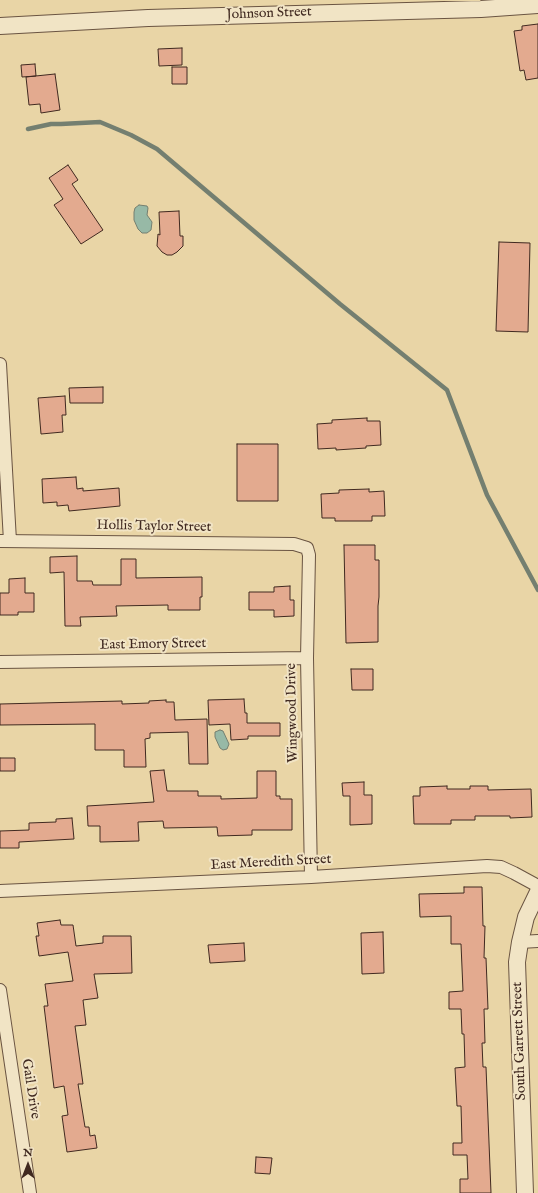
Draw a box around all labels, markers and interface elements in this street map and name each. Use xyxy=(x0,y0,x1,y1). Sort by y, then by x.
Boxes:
street label: Johnson Street xyxy=(226,4,312,24)
street label: Hollis Taylor Street xyxy=(97,518,211,536)
street label: East Emory Street xyxy=(100,636,206,654)
street label: Wingwood Drive xyxy=(284,663,302,763)
street label: East Meredith Street xyxy=(210,851,332,875)
street label: South Garrett Street xyxy=(510,981,530,1101)
street label: Gail Drive xyxy=(17,1058,43,1120)
north arrow xyxy=(8,1145,48,1185)
text: N xyxy=(23,1146,33,1160)

